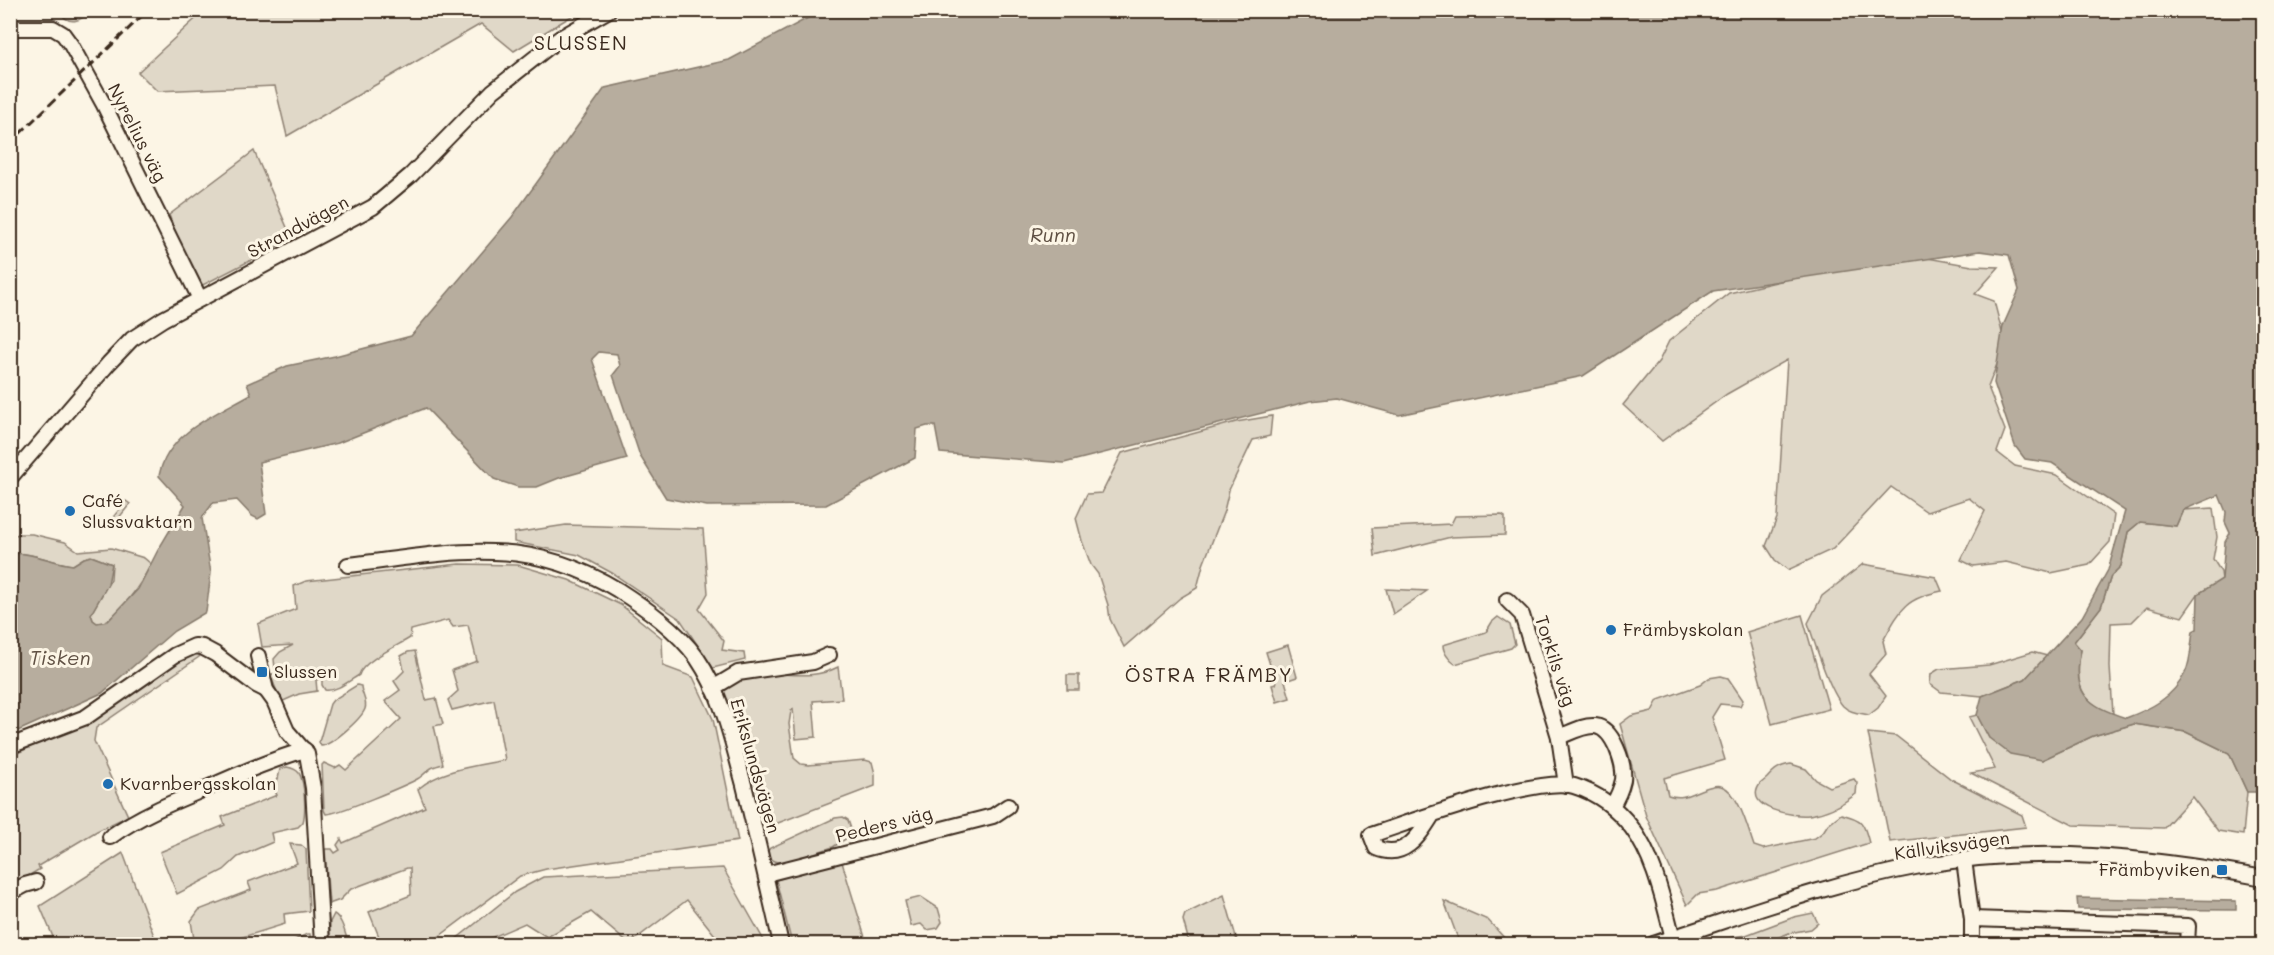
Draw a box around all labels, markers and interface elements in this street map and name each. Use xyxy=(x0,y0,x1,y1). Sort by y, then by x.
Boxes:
district label: SLUSSEN xyxy=(534,29,628,55)
street label: Nyrelius väg xyxy=(103,79,173,186)
street label: Strandvägen xyxy=(243,189,352,263)
water label: Runn xyxy=(1030,221,1076,247)
place label: Café Slussvaktarn xyxy=(82,488,192,533)
marker: Café Slussvaktarn xyxy=(63,504,77,518)
street label: Torkils väg xyxy=(1530,612,1582,709)
place label: Främbyskolan xyxy=(1623,617,1743,641)
marker: Främbyskolan xyxy=(1604,623,1618,637)
water label: Tisken xyxy=(29,644,91,670)
place label: Slussen xyxy=(274,659,337,683)
district label: ÖSTRA FRÄMBY xyxy=(1125,661,1293,687)
marker: Slussen xyxy=(255,665,269,679)
street label: Erikslundsvägen xyxy=(725,695,787,836)
place label: Kvarnbergsskolan xyxy=(120,771,276,795)
marker: Kvarnbergsskolan xyxy=(101,777,115,791)
street label: Peders väg xyxy=(833,800,935,848)
street label: Källviksvägen xyxy=(1893,825,2011,865)
place label: Främbyviken xyxy=(2099,857,2210,881)
marker: Främbyviken xyxy=(2215,863,2229,877)

